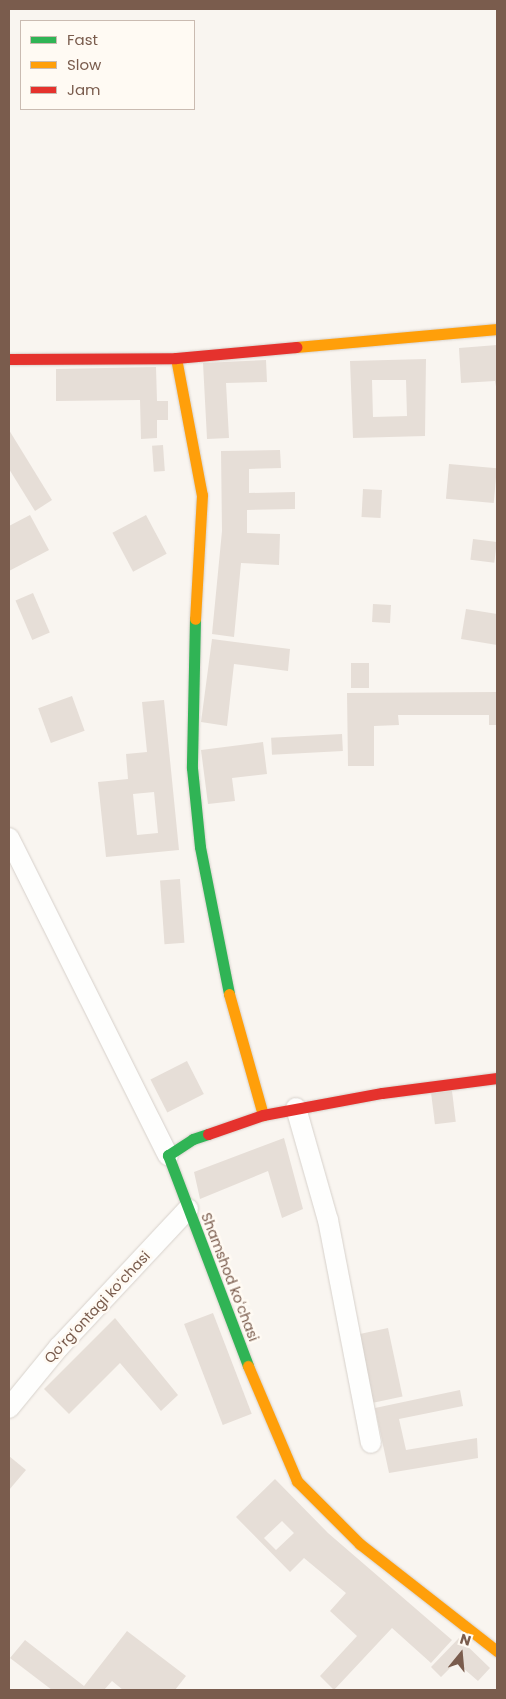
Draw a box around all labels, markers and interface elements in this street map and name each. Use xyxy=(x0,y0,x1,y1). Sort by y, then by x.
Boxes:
legend xyxy=(20,20,195,110)
text: Fast xyxy=(67,29,98,50)
text: Slow xyxy=(67,54,101,75)
text: Jam xyxy=(67,79,101,100)
street label: Shamshod koʻchasi xyxy=(198,1210,262,1344)
street label: Qoʻrgʻontagi koʻchasi xyxy=(41,1248,153,1366)
north arrow xyxy=(436,1629,486,1679)
text: N xyxy=(457,1629,473,1651)

